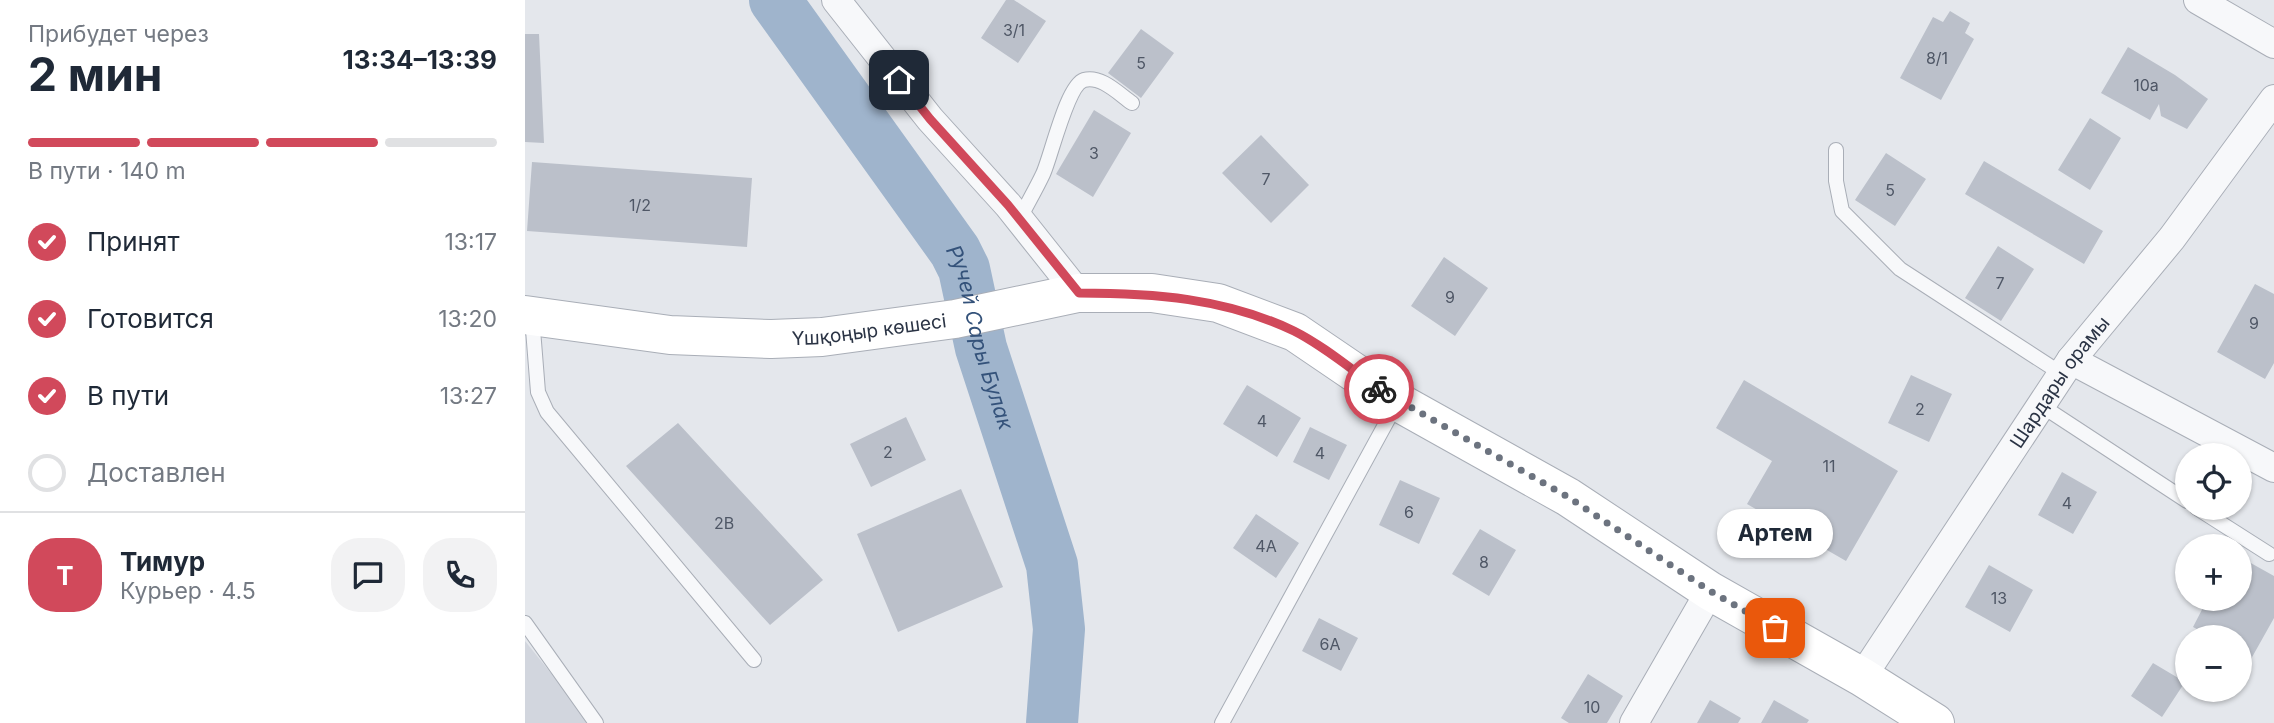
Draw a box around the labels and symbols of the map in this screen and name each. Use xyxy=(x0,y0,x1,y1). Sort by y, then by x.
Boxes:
house number: 3/1 xyxy=(1003,20,1025,40)
house number: 8/1 xyxy=(1926,48,1948,68)
pin xyxy=(869,50,929,110)
house number: 5 xyxy=(1136,53,1146,73)
house number: 10а xyxy=(2133,75,2159,95)
house number: 3 xyxy=(1089,143,1099,163)
house number: 7 xyxy=(1261,169,1271,189)
house number: 5 xyxy=(1885,180,1895,200)
house number: 1/2 xyxy=(629,195,651,215)
water label: Ручей Сары Булак xyxy=(941,241,1019,433)
house number: 7 xyxy=(1995,273,2005,293)
house number: 9 xyxy=(1445,287,1455,307)
street label: Үшқоңыр көшесі xyxy=(791,309,948,350)
street label: Шардары орамы xyxy=(2005,311,2114,452)
house number: 9 xyxy=(2249,313,2259,333)
courier xyxy=(1344,354,1414,424)
house number: 2 xyxy=(1915,399,1925,419)
house number: 4 xyxy=(1257,411,1267,431)
house number: 2 xyxy=(883,442,893,462)
house number: 4 xyxy=(1315,443,1325,463)
house number: 11 xyxy=(1822,456,1836,476)
house number: 4 xyxy=(2062,493,2072,513)
house number: 6 xyxy=(1404,502,1414,522)
callout: Артем xyxy=(1717,509,1833,558)
house number: 2В xyxy=(714,513,734,533)
house number: 4А xyxy=(1255,536,1277,556)
house number: 8 xyxy=(1479,552,1489,572)
house number: 13 xyxy=(1991,588,2007,608)
pin xyxy=(1745,598,1805,658)
house number: 6А xyxy=(1320,634,1340,654)
house number: 10 xyxy=(1584,697,1600,717)

